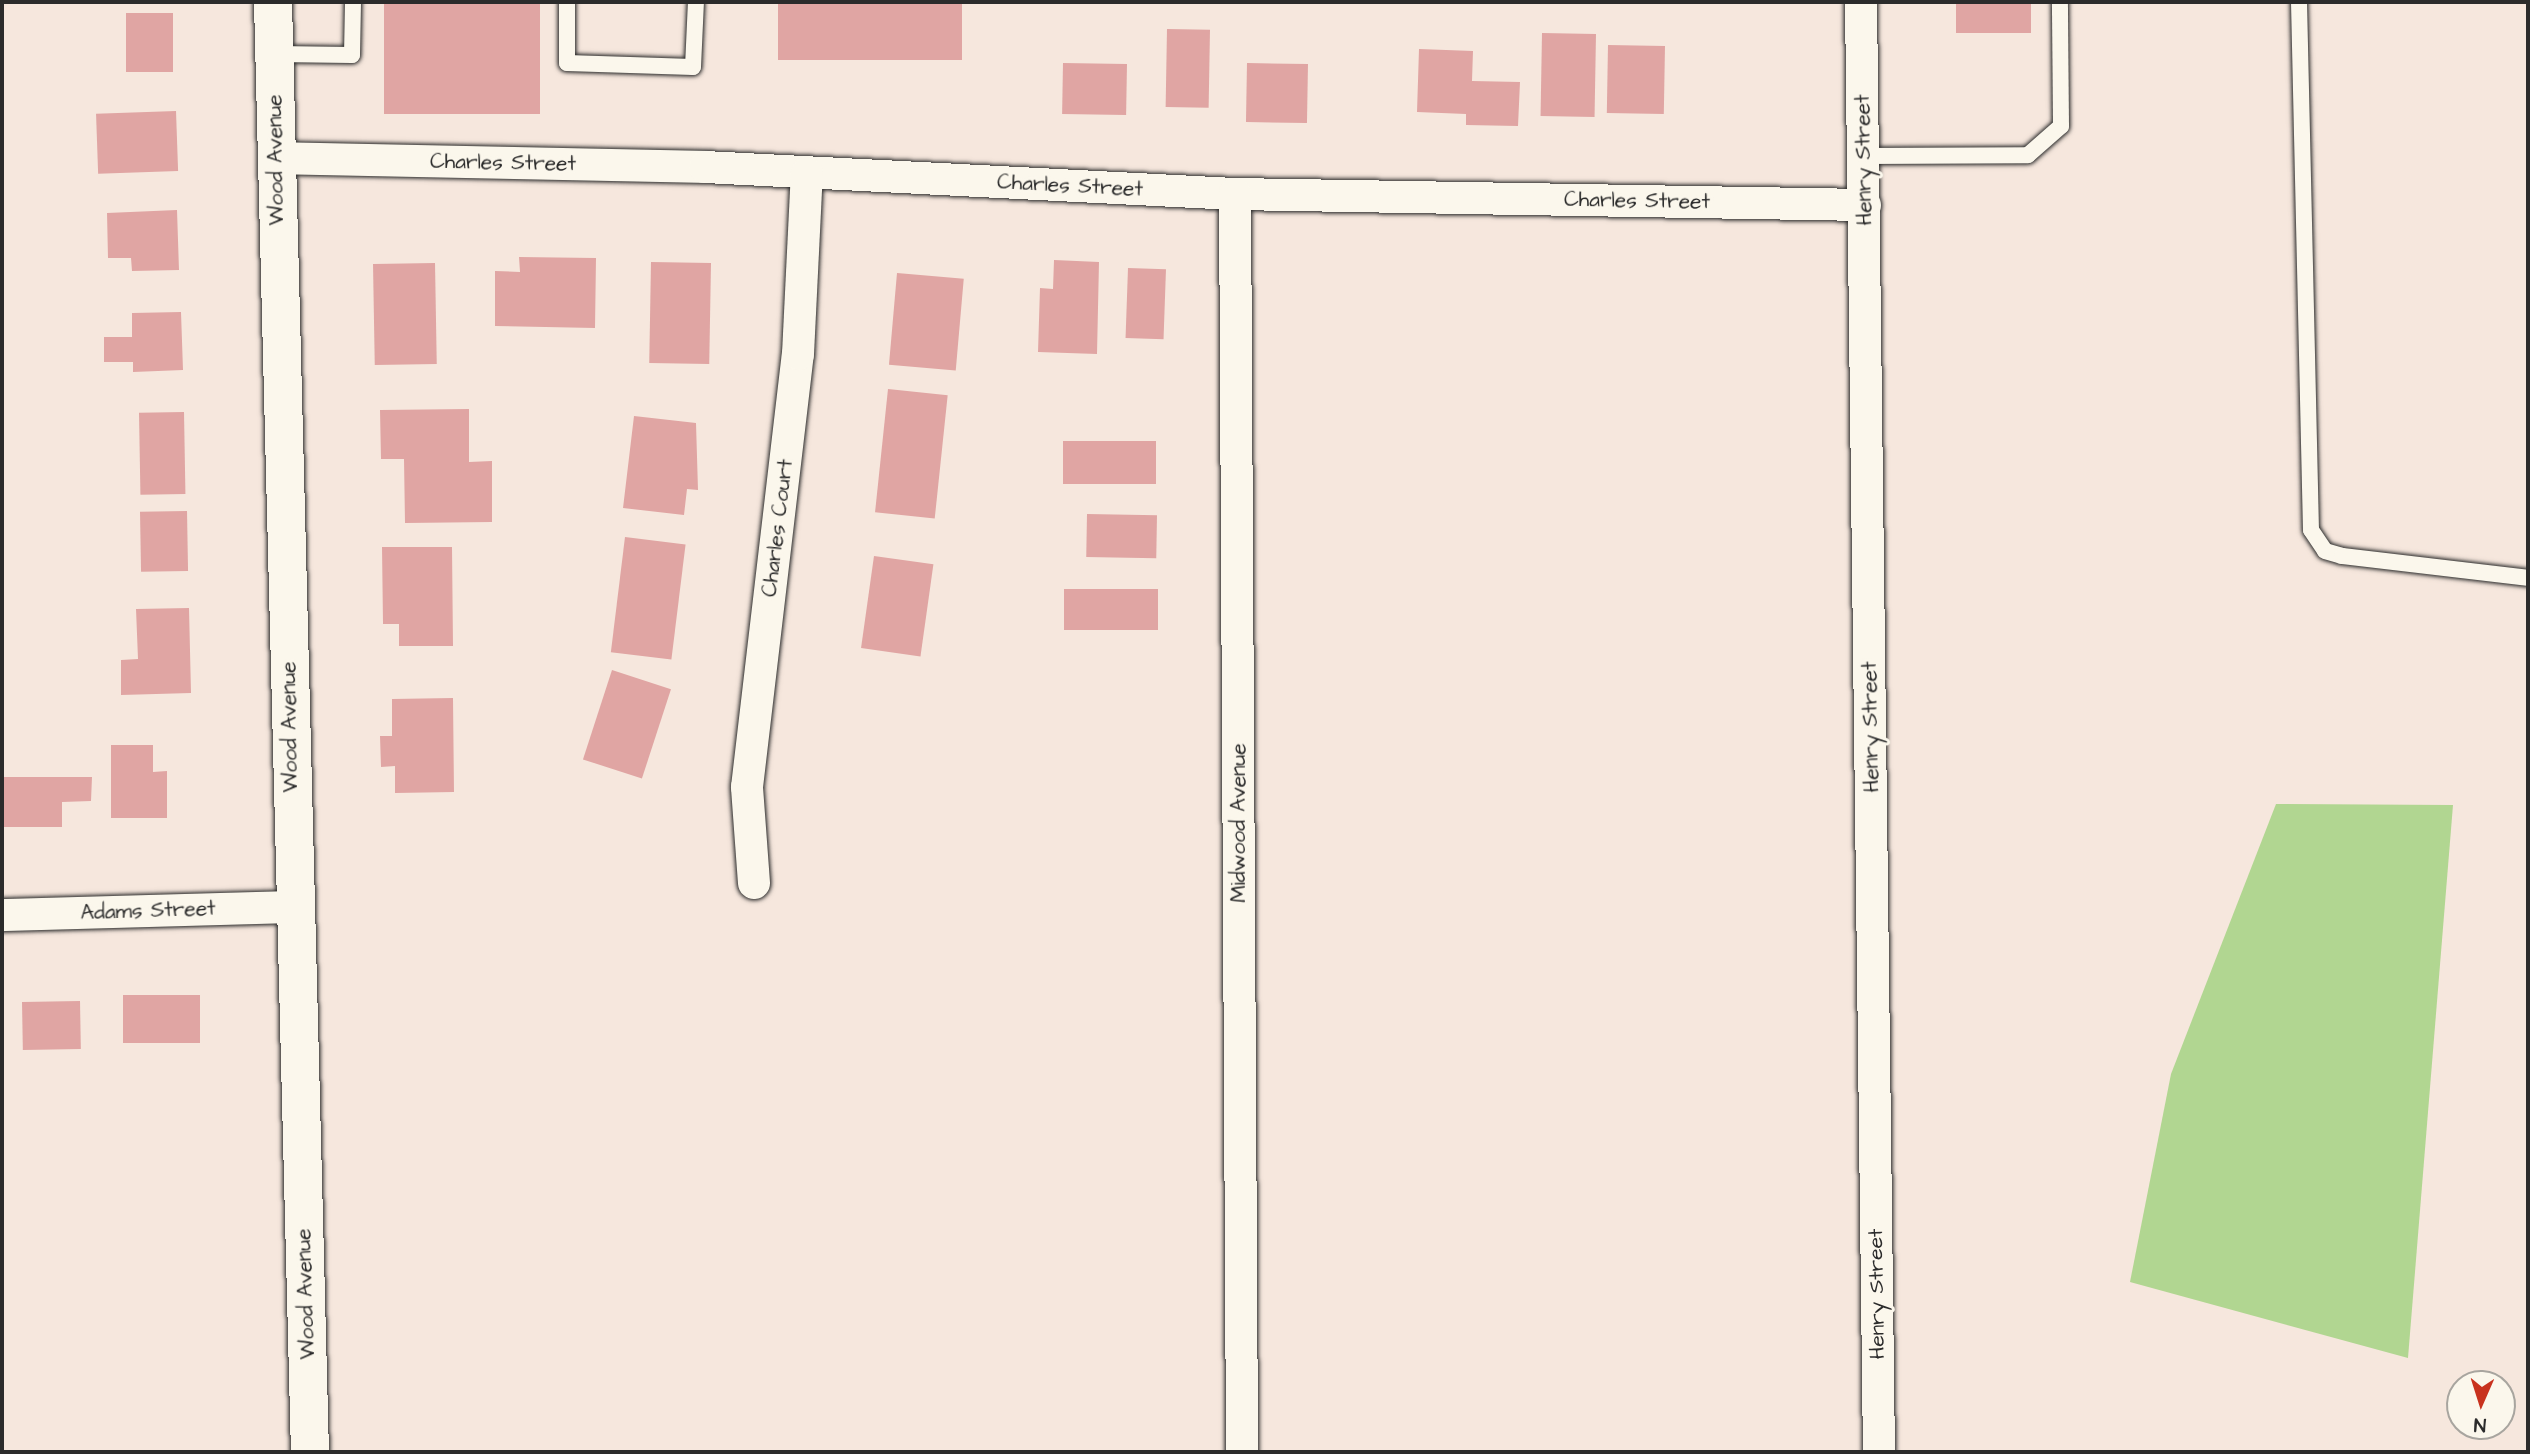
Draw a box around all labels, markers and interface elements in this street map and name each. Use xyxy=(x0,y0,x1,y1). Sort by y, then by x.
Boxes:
street label: Wood Avenue xyxy=(262,94,290,226)
street label: Henry Street xyxy=(1850,94,1878,226)
street label: Charles Street xyxy=(430,149,576,177)
street label: Charles Street xyxy=(996,170,1144,202)
street label: Charles Street xyxy=(1564,187,1710,215)
street label: Charles Court xyxy=(757,458,799,598)
street label: Wood Avenue xyxy=(276,661,304,793)
street label: Henry Street xyxy=(1857,661,1885,793)
street label: Midwood Avenue xyxy=(1226,743,1252,903)
street label: Adams Street xyxy=(80,896,216,926)
street label: Wood Avenue xyxy=(291,1228,321,1360)
street label: Henry Street xyxy=(1863,1228,1891,1360)
north arrow xyxy=(2446,1370,2516,1440)
text: N xyxy=(2473,1411,2487,1438)

